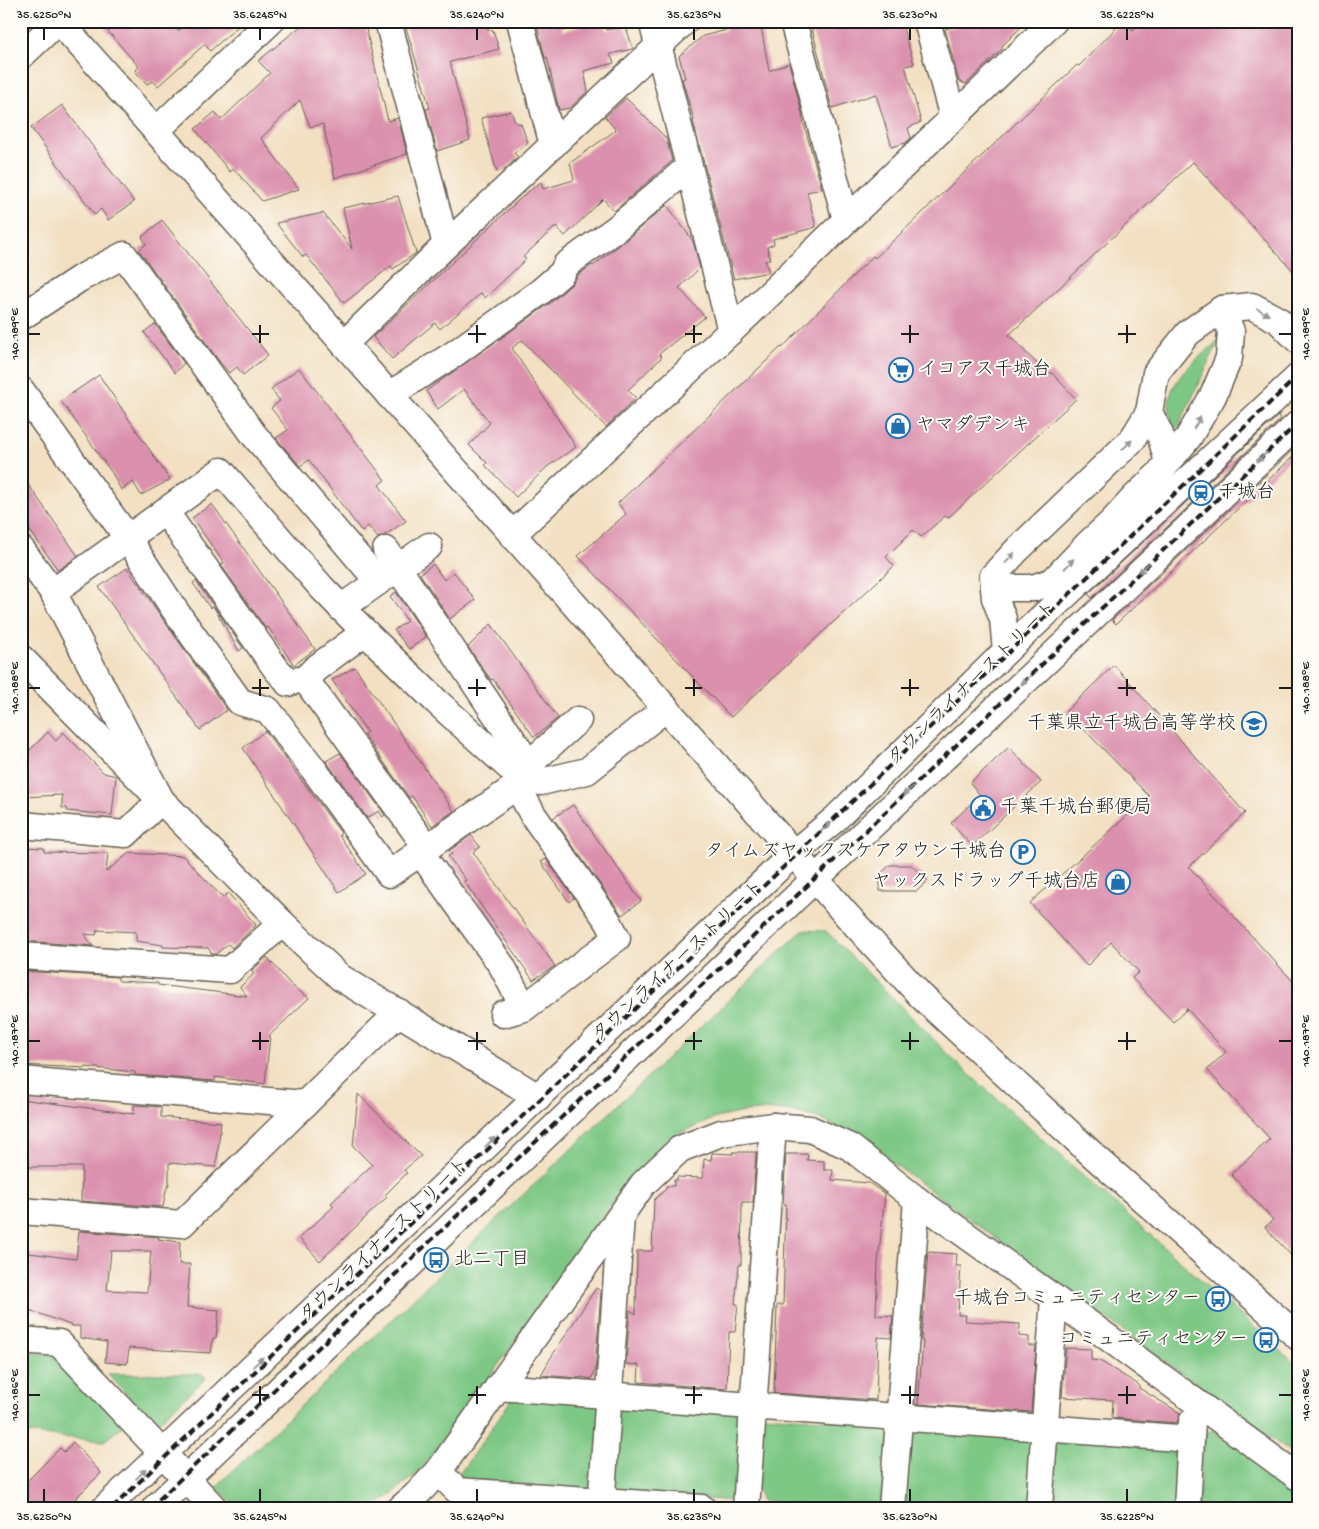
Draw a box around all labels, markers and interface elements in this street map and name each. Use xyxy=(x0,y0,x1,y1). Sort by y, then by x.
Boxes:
text: 35.6250°N xyxy=(16,9,71,23)
text: 35.6245°N xyxy=(232,9,287,23)
text: 35.6240°N xyxy=(449,9,504,23)
text: 35.6235°N xyxy=(666,9,721,23)
text: 35.6230°N xyxy=(882,9,937,23)
text: 35.6225°N xyxy=(1099,9,1154,23)
one-way arrow xyxy=(1256,307,1270,316)
text: 140.189°E xyxy=(9,308,23,361)
text: 140.189°E xyxy=(1300,308,1314,361)
supermarket icon: イコアス千城台 xyxy=(888,357,914,383)
place label: イコアス千城台 xyxy=(918,358,1051,382)
shop icon: ヤマダデンキ xyxy=(885,413,911,439)
place label: ヤマダデンキ xyxy=(916,414,1030,438)
one-way arrow xyxy=(1193,416,1201,431)
one-way arrow xyxy=(1121,439,1133,451)
one-way arrow xyxy=(1257,451,1269,463)
station icon: 千城台 xyxy=(1188,480,1214,506)
place label: 千城台 xyxy=(1218,481,1275,505)
one-way arrow xyxy=(1004,552,1016,564)
one-way arrow xyxy=(1063,558,1075,570)
one-way arrow xyxy=(1138,562,1150,574)
street label: タウンライナーストリート xyxy=(883,597,1063,771)
text: 140.188°E xyxy=(9,661,23,715)
text: 140.188°E xyxy=(1300,661,1314,715)
one-way arrow xyxy=(1020,674,1032,686)
school or university icon: 千葉県立千城台高等学校 xyxy=(1241,711,1267,737)
place label: 千葉県立千城台高等学校 xyxy=(1027,712,1236,736)
one-way arrow xyxy=(902,785,914,797)
public building icon: 千葉千城台郵便局 xyxy=(970,795,996,821)
place label: 千葉千城台郵便局 xyxy=(1000,796,1152,820)
one-way arrow xyxy=(819,821,832,832)
parking icon: タイムズヤックスケアタウン千城台 xyxy=(1010,839,1036,865)
place label: タイムズヤックスケアタウン千城台 xyxy=(705,840,1006,864)
shop icon: ヤックスドラッグ千城台店 xyxy=(1105,869,1131,895)
place label: ヤックスドラッグ千城台店 xyxy=(872,870,1100,894)
street label: タウンライナーストリート xyxy=(588,876,770,1048)
text: 140.187°E xyxy=(9,1015,23,1068)
text: 140.187°E xyxy=(1300,1015,1314,1068)
one-way arrow xyxy=(484,1136,496,1148)
street label: タウンライナーストリート xyxy=(295,1154,475,1328)
bus stop icon: 北二丁目 xyxy=(423,1247,449,1273)
place label: 北二丁目 xyxy=(454,1249,530,1272)
bus stop icon: 千城台コミュニティセンター xyxy=(1205,1286,1231,1312)
place label: 千城台コミュニティセンター xyxy=(954,1287,1200,1311)
bus stop icon: コミュニティセンター xyxy=(1253,1327,1279,1353)
place label: コミュニティセンター xyxy=(1059,1329,1248,1352)
one-way arrow xyxy=(252,1356,264,1368)
text: 140.186°E xyxy=(9,1369,23,1422)
text: 140.186°E xyxy=(1300,1369,1314,1422)
one-way arrow xyxy=(134,1468,146,1480)
text: 35.6250°N xyxy=(16,1511,71,1525)
text: 35.6245°N xyxy=(232,1511,287,1525)
text: 35.6240°N xyxy=(449,1511,504,1525)
text: 35.6235°N xyxy=(666,1511,721,1525)
text: 35.6230°N xyxy=(882,1511,937,1525)
text: 35.6225°N xyxy=(1099,1511,1154,1525)

